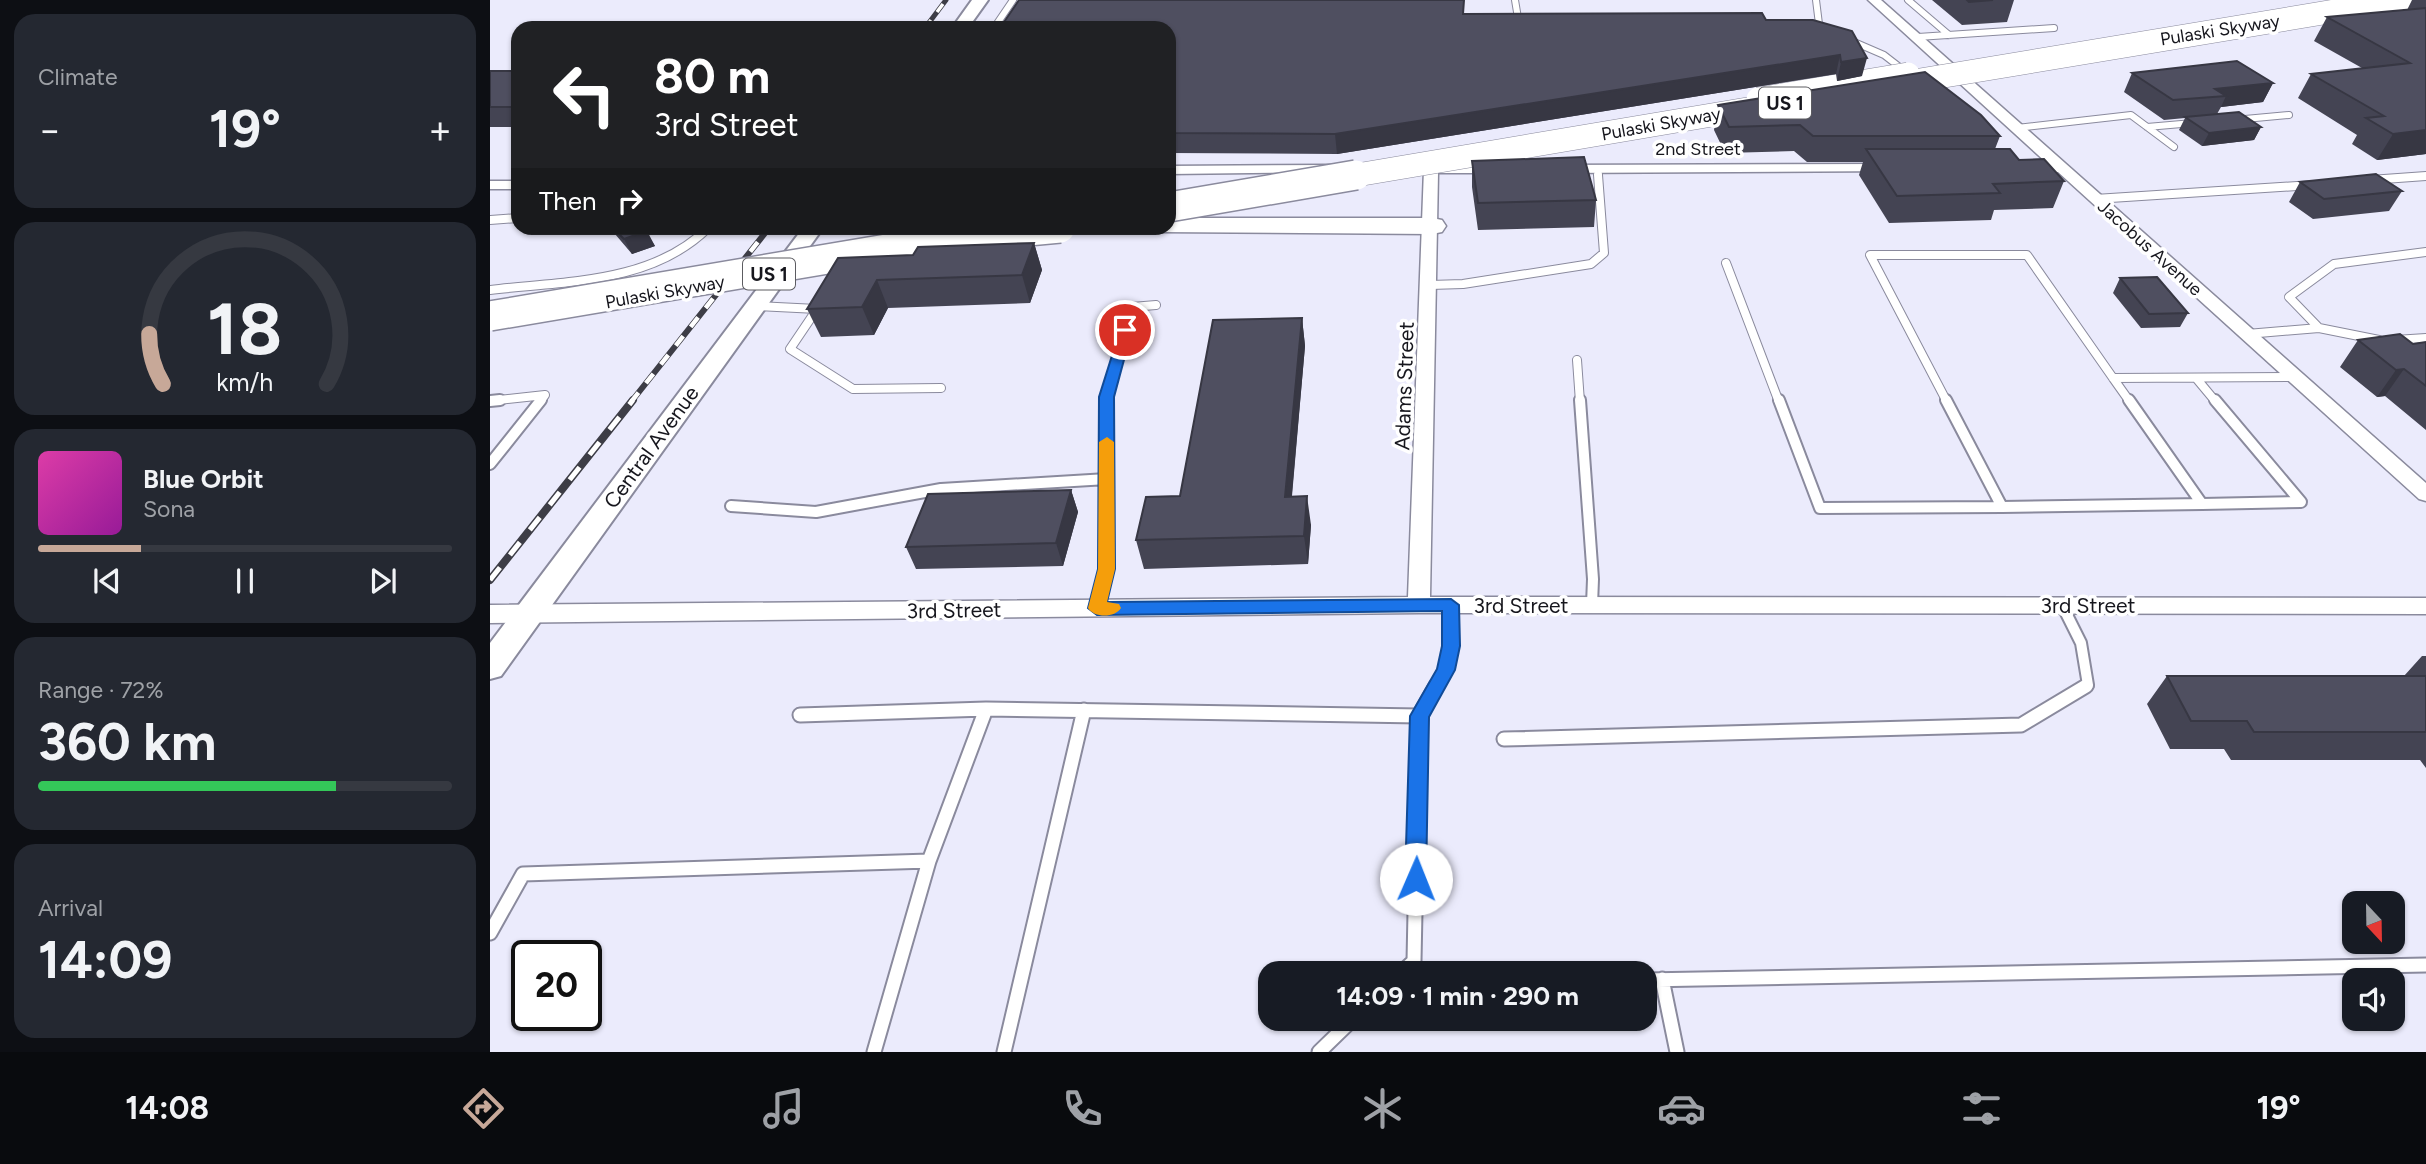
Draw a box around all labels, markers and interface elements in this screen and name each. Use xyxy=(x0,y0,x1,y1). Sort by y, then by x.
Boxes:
street label: Pulaski Skyway xyxy=(2159,10,2282,50)
text: 80 m xyxy=(654,46,770,105)
icon: left xyxy=(539,49,630,140)
text: Climate xyxy=(38,63,117,91)
road number: US 1 xyxy=(1759,88,1811,118)
text: 19° xyxy=(209,98,281,160)
street label: Pulaski Skyway xyxy=(1600,103,1723,145)
text: 3rd Street xyxy=(654,106,798,144)
text: − xyxy=(38,107,62,153)
text: + xyxy=(428,107,452,153)
street label: 2nd Street xyxy=(1655,138,1741,160)
icon: right xyxy=(611,182,649,220)
text: Then xyxy=(539,185,597,217)
street label: Jacobus Avenue xyxy=(2093,195,2207,301)
road number: US 1 xyxy=(743,258,795,290)
street label: Pulaski Skyway xyxy=(604,271,727,313)
text: 18 xyxy=(207,286,283,373)
pin xyxy=(1095,300,1155,360)
icon: arrive xyxy=(1106,311,1144,349)
street label: Adams Street xyxy=(1389,321,1419,451)
text: km/h xyxy=(216,367,274,397)
street label: Central Avenue xyxy=(598,381,704,513)
text: Blue Orbit xyxy=(143,463,264,495)
text: Sona xyxy=(143,495,195,523)
icon: previous xyxy=(88,562,126,600)
icon: pause xyxy=(226,562,264,600)
icon: next xyxy=(364,562,402,600)
street label: 3rd Street xyxy=(1474,593,1568,618)
street label: 3rd Street xyxy=(2041,593,2135,618)
street label: 3rd Street xyxy=(906,597,1002,623)
text: Range · 72% xyxy=(38,676,164,704)
text: 360 km xyxy=(38,711,216,773)
position arrow xyxy=(1379,842,1453,916)
north arrow xyxy=(2342,891,2404,954)
map controls xyxy=(2342,891,2405,1031)
text: Arrival xyxy=(38,894,103,922)
text: 14:09 xyxy=(38,929,172,991)
speed limit sign: 20 xyxy=(511,940,602,1031)
button: sound xyxy=(2342,968,2405,1031)
text: 14:09 · 1 min · 290 m xyxy=(1336,980,1579,1012)
icon: directions xyxy=(459,1084,508,1133)
icon: music xyxy=(759,1084,808,1133)
icon: phone xyxy=(1058,1084,1107,1133)
icon: climate xyxy=(1358,1084,1407,1133)
icon: car xyxy=(1657,1084,1706,1133)
icon: filters xyxy=(1957,1084,2006,1133)
text: 14:08 xyxy=(125,1089,209,1127)
text: 19° xyxy=(2256,1089,2301,1127)

